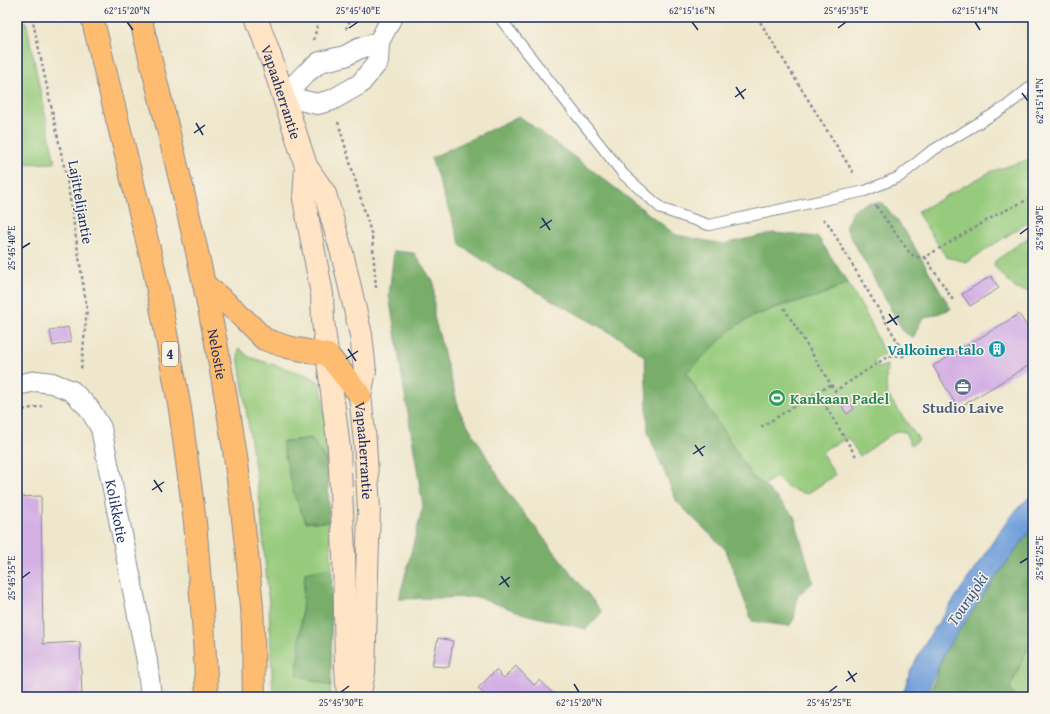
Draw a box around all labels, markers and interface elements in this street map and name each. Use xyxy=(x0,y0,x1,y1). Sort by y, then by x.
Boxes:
text: 62°15'20"N xyxy=(104,3,150,18)
text: 25°45'40"E xyxy=(336,3,380,18)
text: 62°15'16"N xyxy=(669,3,715,18)
text: 25°45'35"E xyxy=(824,3,868,18)
text: 62°15'14"N xyxy=(952,3,998,18)
street label: Vapaaherrantie xyxy=(256,42,307,142)
text: 62°15'14"N xyxy=(1032,78,1047,124)
street label: Lajittelijantie xyxy=(63,158,99,246)
text: 25°45'30"E xyxy=(1032,206,1047,250)
text: 25°45'40"E xyxy=(4,226,19,270)
street label: Nelostie xyxy=(203,327,233,381)
place label: Valkoinen talo xyxy=(887,339,984,360)
building icon: Valkoinen talo xyxy=(987,339,1007,359)
road number: 4 xyxy=(162,342,178,366)
office icon: Studio Laive xyxy=(953,377,973,397)
sports icon: Kankaan Padel xyxy=(767,388,787,408)
place label: Kankaan Padel xyxy=(790,388,889,409)
place label: Studio Laive xyxy=(922,397,1004,418)
street label: Vapaaherrantie xyxy=(350,400,379,500)
street label: Kolikkotie xyxy=(101,477,134,544)
text: 25°45'25"E xyxy=(1032,536,1047,580)
text: 25°45'35"E xyxy=(4,556,19,600)
water label: Tourujoki xyxy=(940,568,994,630)
text: 25°45'30"E xyxy=(319,695,363,710)
text: 62°15'20"N xyxy=(556,695,602,710)
text: 25°45'25"E xyxy=(807,695,851,710)

